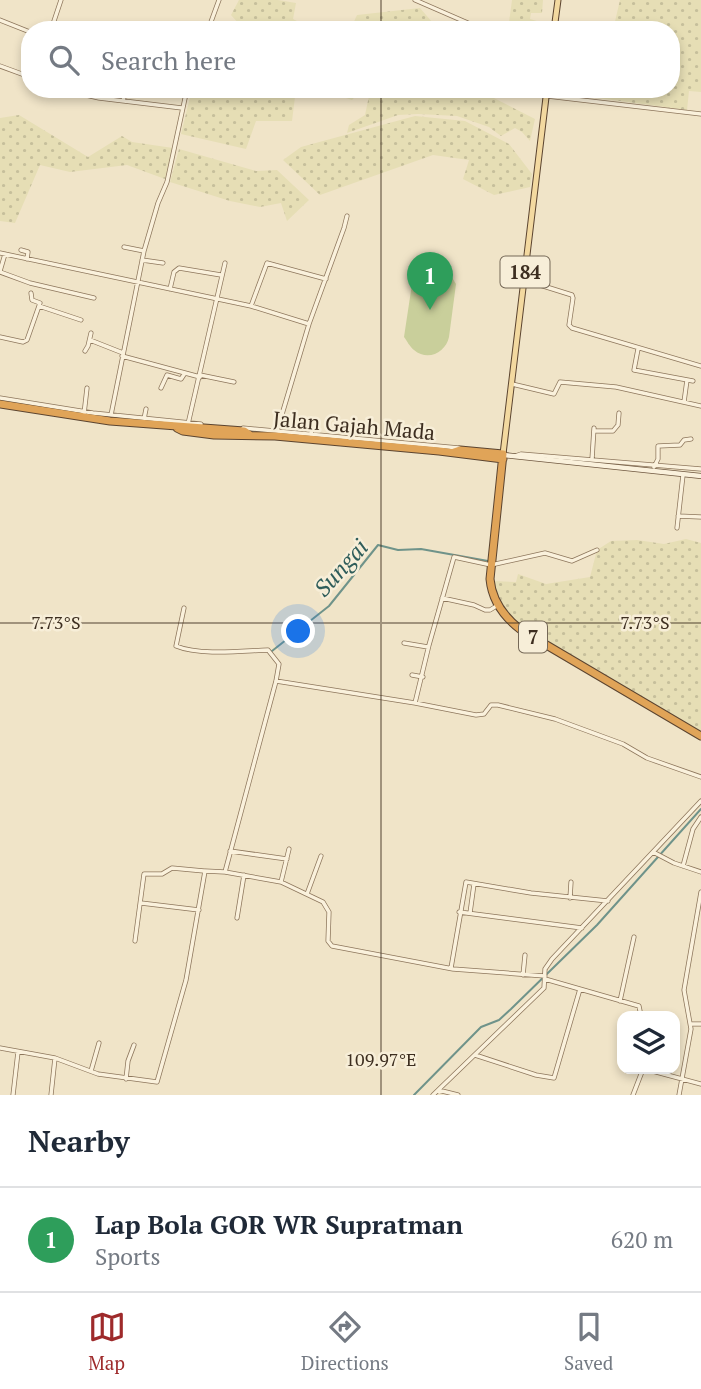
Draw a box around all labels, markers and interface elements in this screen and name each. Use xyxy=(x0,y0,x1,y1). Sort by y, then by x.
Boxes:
search box xyxy=(21,21,680,98)
icon: search xyxy=(45,41,83,79)
text: Search here xyxy=(101,43,236,77)
pin: 1 xyxy=(407,252,453,310)
road number: 184 xyxy=(500,256,550,288)
street label: Jalan Gajah Mada xyxy=(272,404,437,446)
water label: Sungai xyxy=(307,532,375,603)
text: 7.73°S xyxy=(31,610,81,634)
text: 7.73°S xyxy=(620,610,670,634)
your location xyxy=(281,614,315,648)
road number: 7 xyxy=(519,622,547,652)
map controls xyxy=(617,1011,680,1074)
button: layers xyxy=(617,1011,680,1074)
text: 109.97°E xyxy=(345,1047,417,1071)
text: Nearby xyxy=(28,1121,130,1161)
text: Lap Bola GOR WR Supratman xyxy=(95,1207,463,1241)
text: 1 xyxy=(45,1224,58,1255)
text: 620 m xyxy=(611,1224,673,1255)
text: Sports xyxy=(95,1241,160,1272)
tab: Map xyxy=(88,1308,126,1375)
tab: Directions xyxy=(301,1308,389,1375)
tab: Saved xyxy=(564,1308,613,1375)

